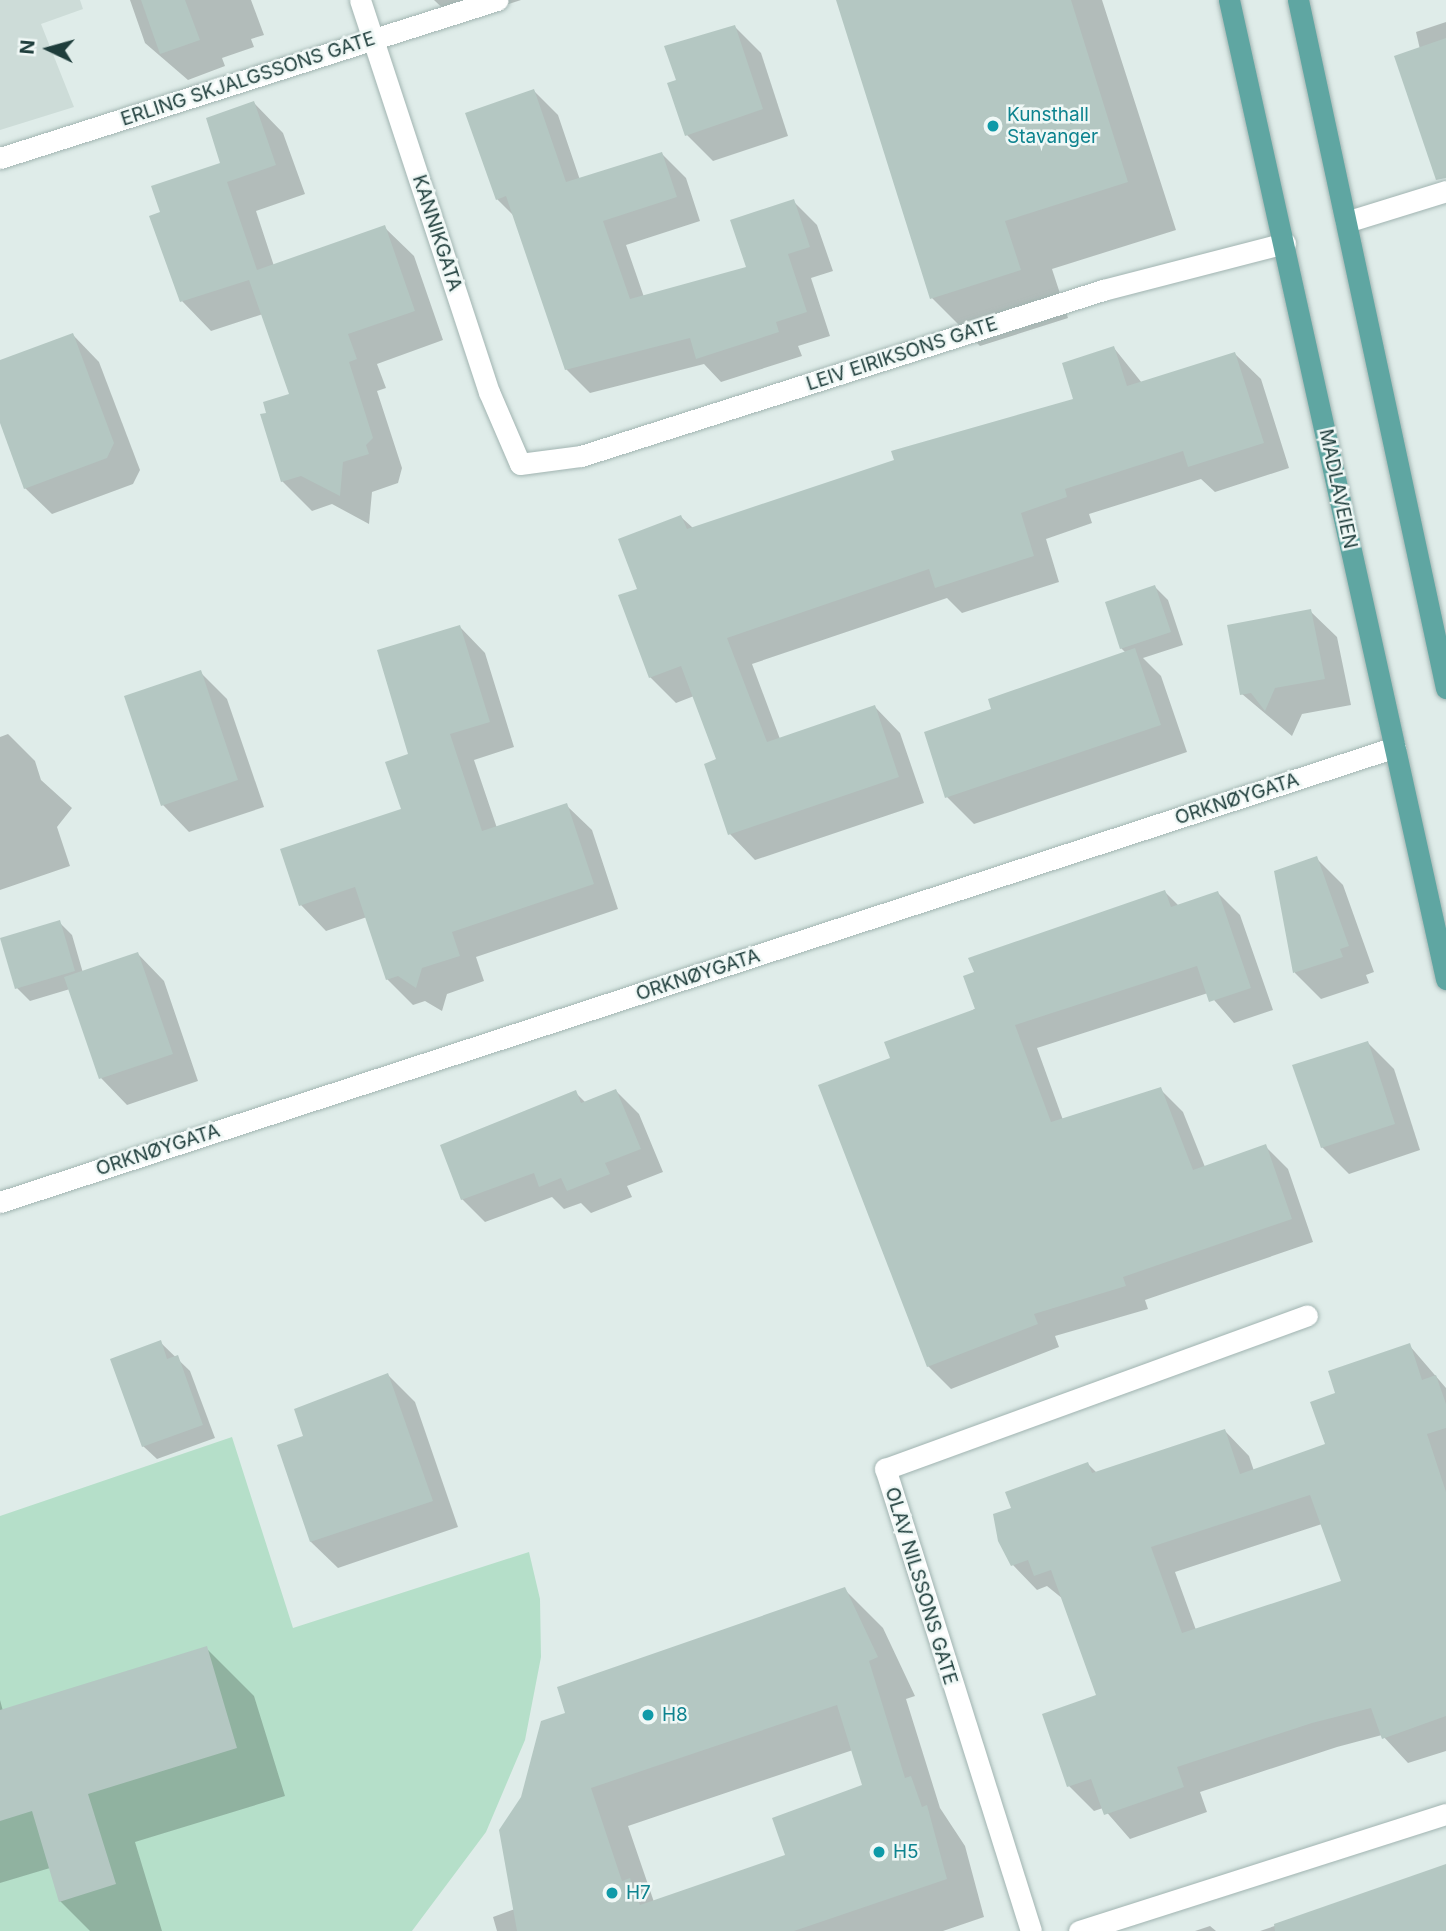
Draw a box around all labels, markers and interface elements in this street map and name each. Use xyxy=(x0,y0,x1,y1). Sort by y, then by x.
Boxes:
north arrow xyxy=(14,14,84,84)
street label: ERLING SKJALGSSONS GATE xyxy=(118,27,378,131)
text: N xyxy=(15,39,40,55)
place label: Kunsthall Stavanger xyxy=(1007,104,1098,148)
marker: Kunsthall Stavanger xyxy=(985,118,1001,134)
street label: KANNIKGATA xyxy=(408,172,466,294)
street label: LEIV EIRIKSONS GATE xyxy=(804,312,1000,396)
street label: MADLAVEIEN xyxy=(1314,427,1362,551)
street label: ORKNØYGATA xyxy=(1172,768,1302,830)
street label: ORKNØYGATA xyxy=(633,944,763,1006)
street label: ORKNØYGATA xyxy=(93,1119,223,1181)
street label: OLAV NILSSONS GATE xyxy=(880,1484,962,1688)
place label: H8 xyxy=(662,1704,688,1726)
marker: H8 xyxy=(640,1707,656,1723)
place label: H5 xyxy=(893,1841,919,1863)
marker: H5 xyxy=(871,1844,887,1860)
place label: H7 xyxy=(626,1882,651,1904)
marker: H7 xyxy=(604,1885,620,1901)

